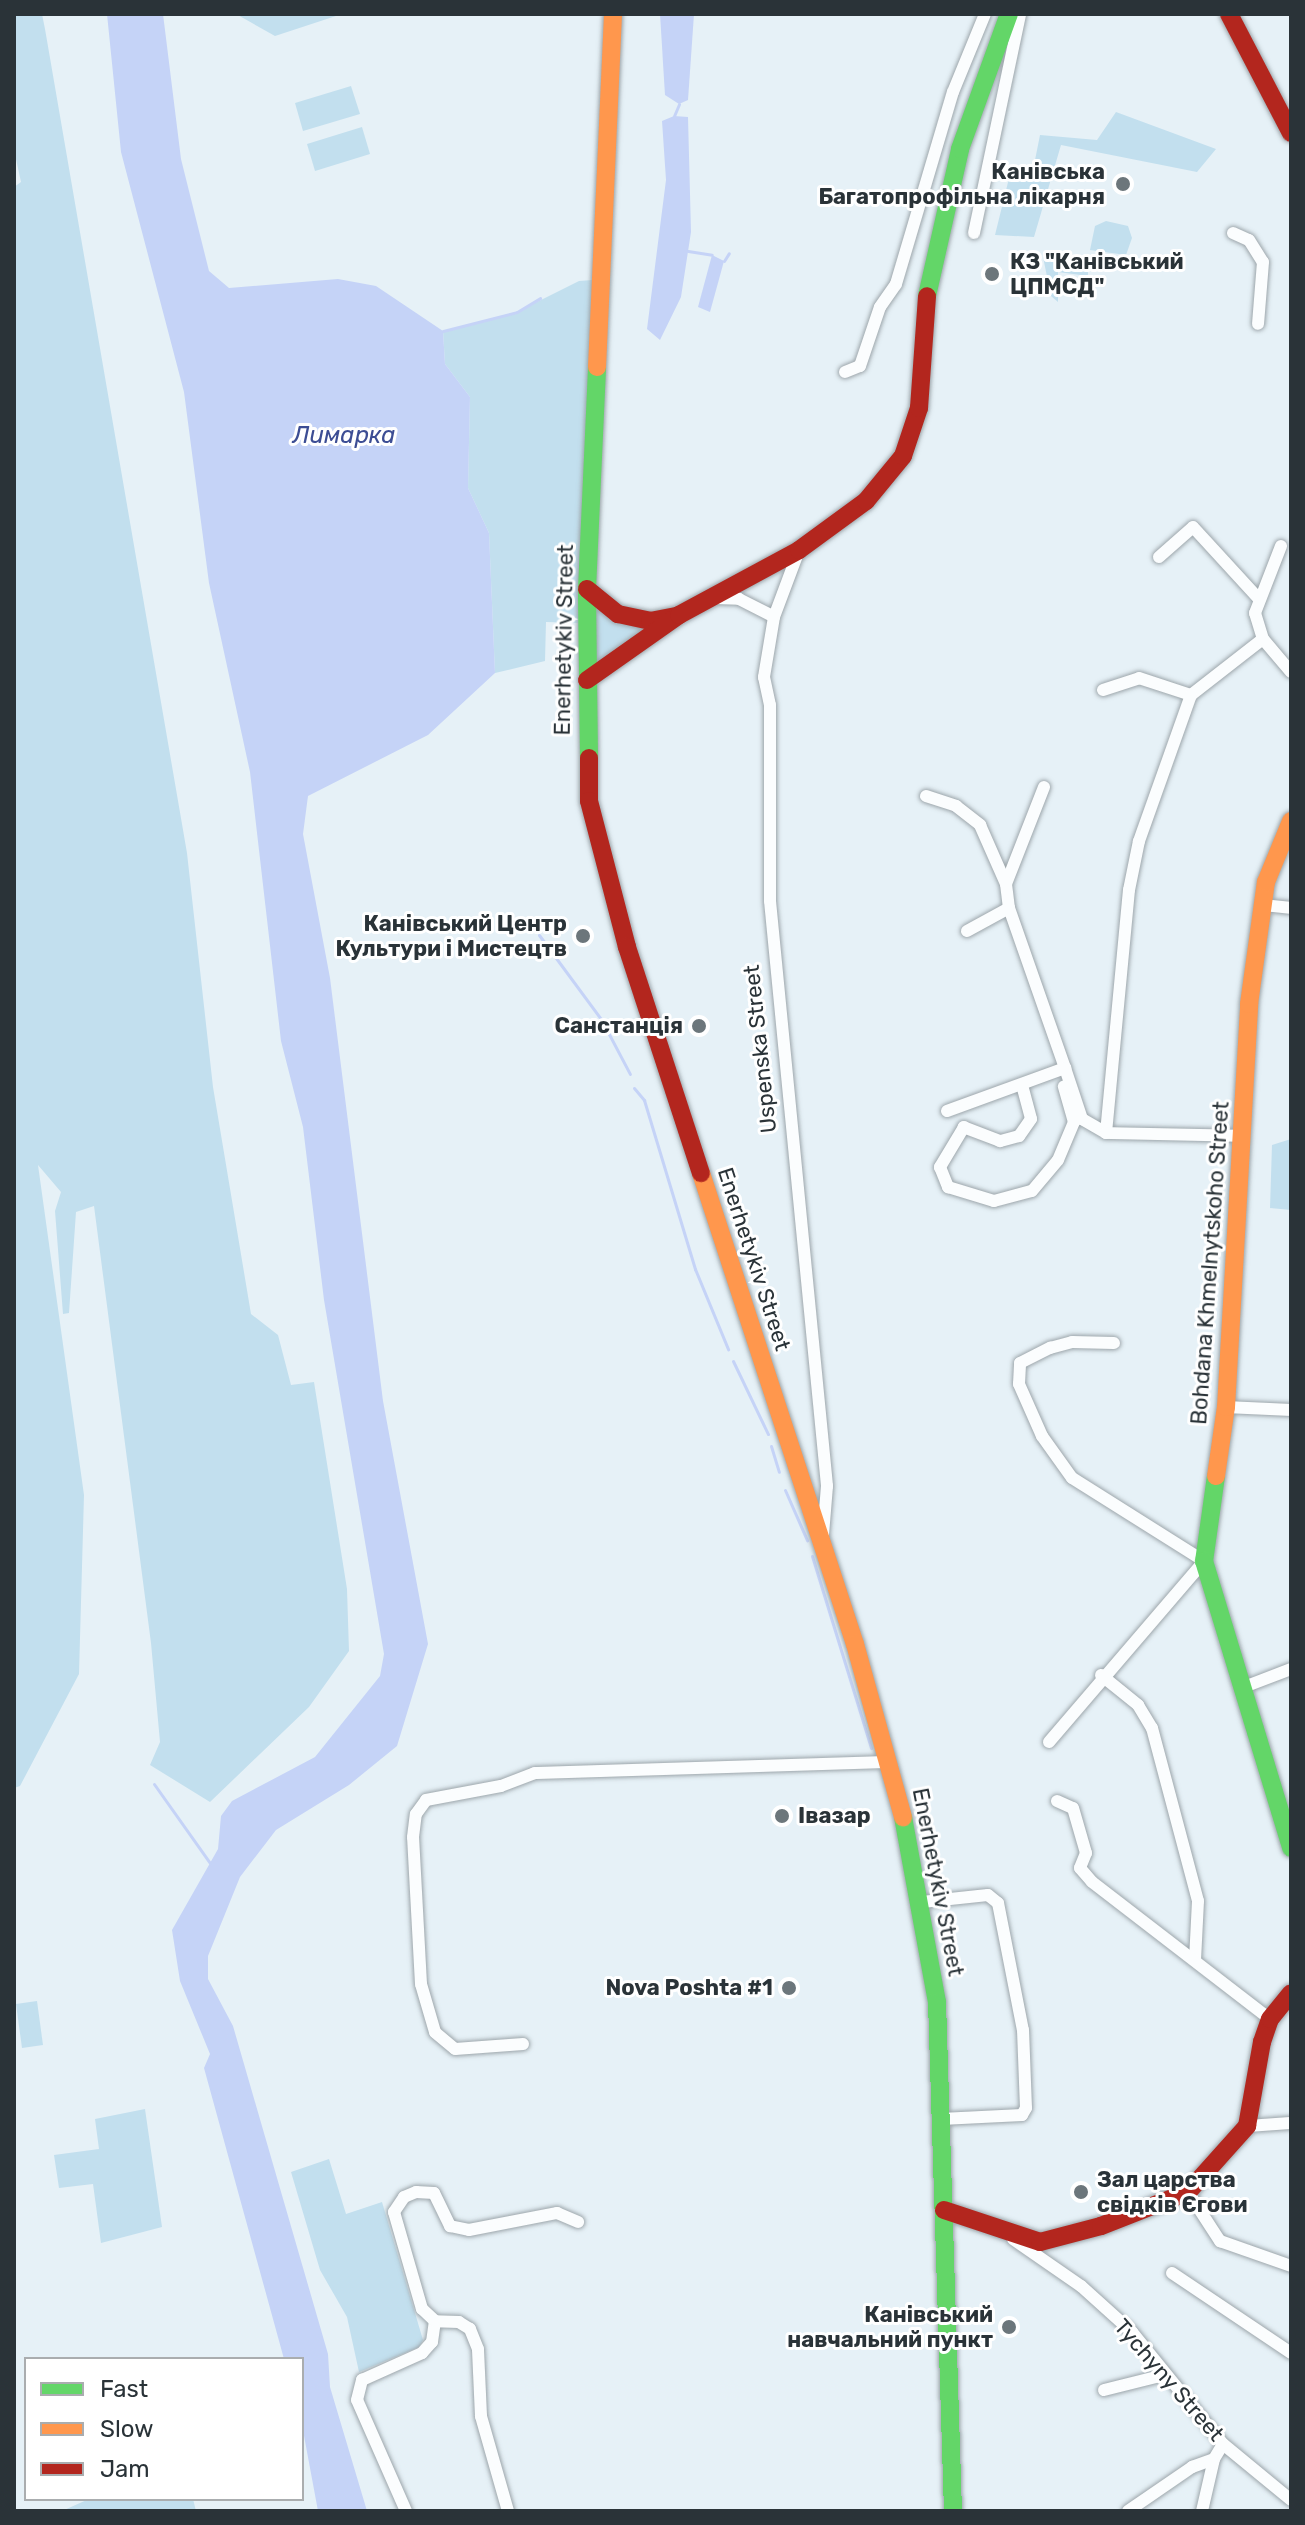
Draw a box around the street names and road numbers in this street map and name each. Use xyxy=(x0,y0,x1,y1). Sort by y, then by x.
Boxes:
street label: Enerhetykiv Street xyxy=(549,544,579,736)
street label: Uspenska Street xyxy=(738,964,782,1134)
street label: Bohdana Khmelnytskoho Street xyxy=(1186,1100,1234,1426)
street label: Enerhetykiv Street xyxy=(712,1164,796,1354)
street label: Enerhetykiv Street xyxy=(907,1785,969,1979)
street label: Tychyny Street xyxy=(1108,2313,1230,2447)

